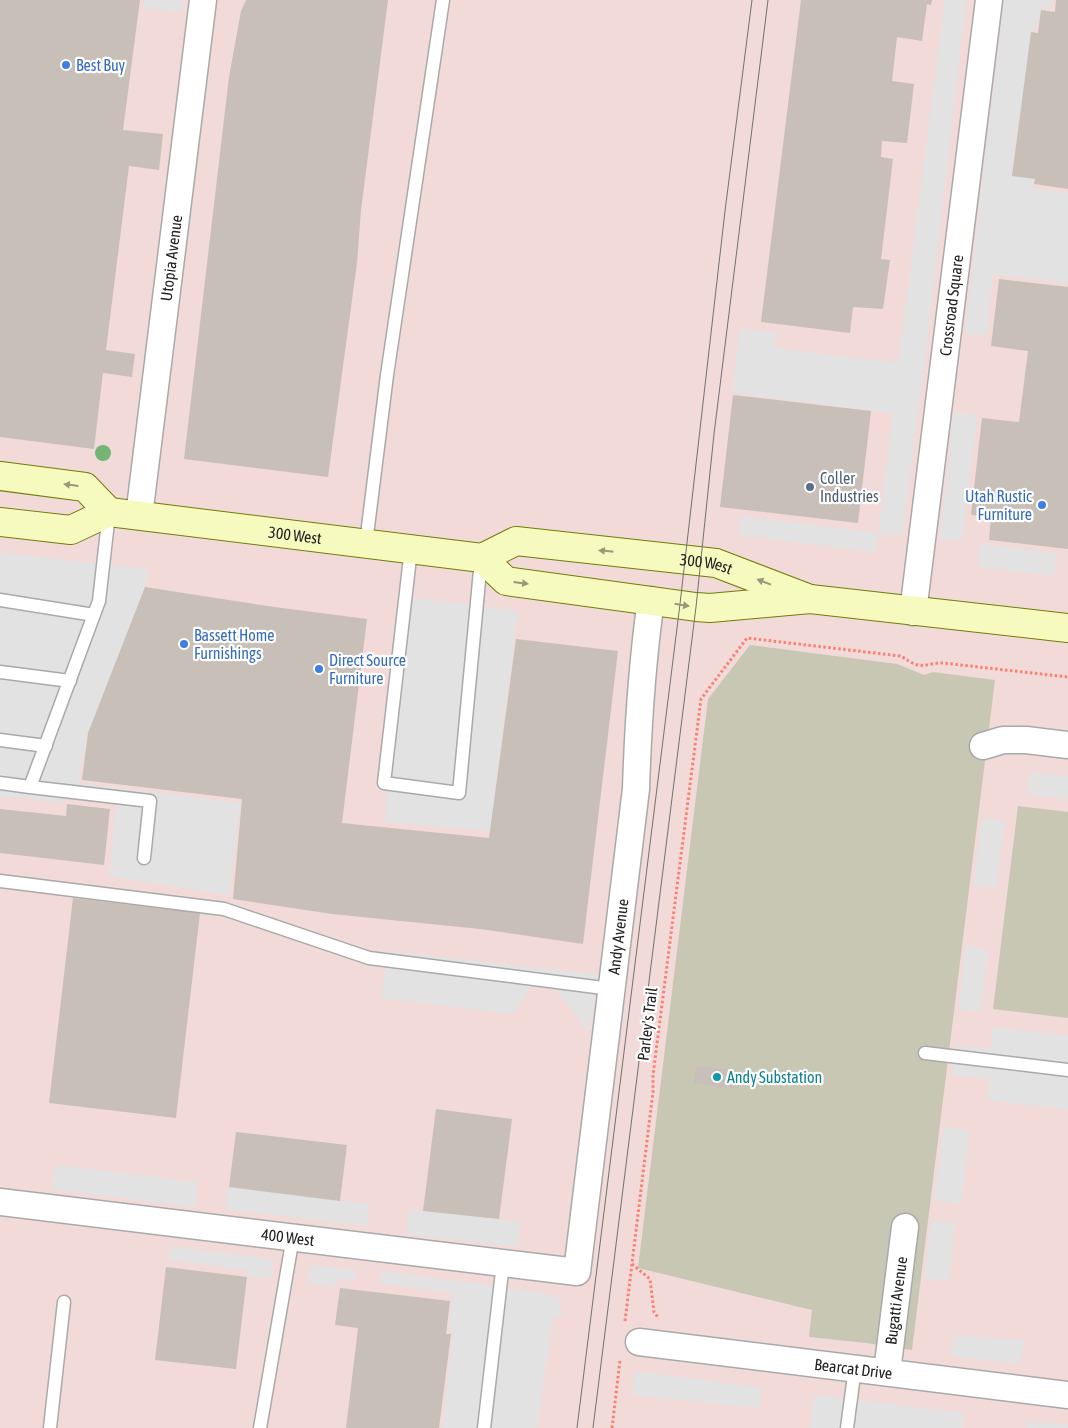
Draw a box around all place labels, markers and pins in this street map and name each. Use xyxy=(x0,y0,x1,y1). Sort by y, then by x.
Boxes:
place label: Best Buy xyxy=(76,56,126,75)
marker: Best Buy xyxy=(60,59,72,71)
place label: Coller Industries xyxy=(820,469,879,505)
marker: Coller Industries xyxy=(804,481,816,493)
place label: Utah Rustic Furniture xyxy=(965,487,1032,523)
marker: Utah Rustic Furniture xyxy=(1036,499,1048,511)
place label: Bassett Home Furnishings xyxy=(194,626,275,663)
marker: Bassett Home Furnishings xyxy=(178,638,190,650)
place label: Direct Source Furniture xyxy=(329,651,406,687)
marker: Direct Source Furniture xyxy=(313,663,325,675)
place label: Andy Substation xyxy=(727,1068,822,1087)
marker: Andy Substation xyxy=(711,1071,723,1083)

